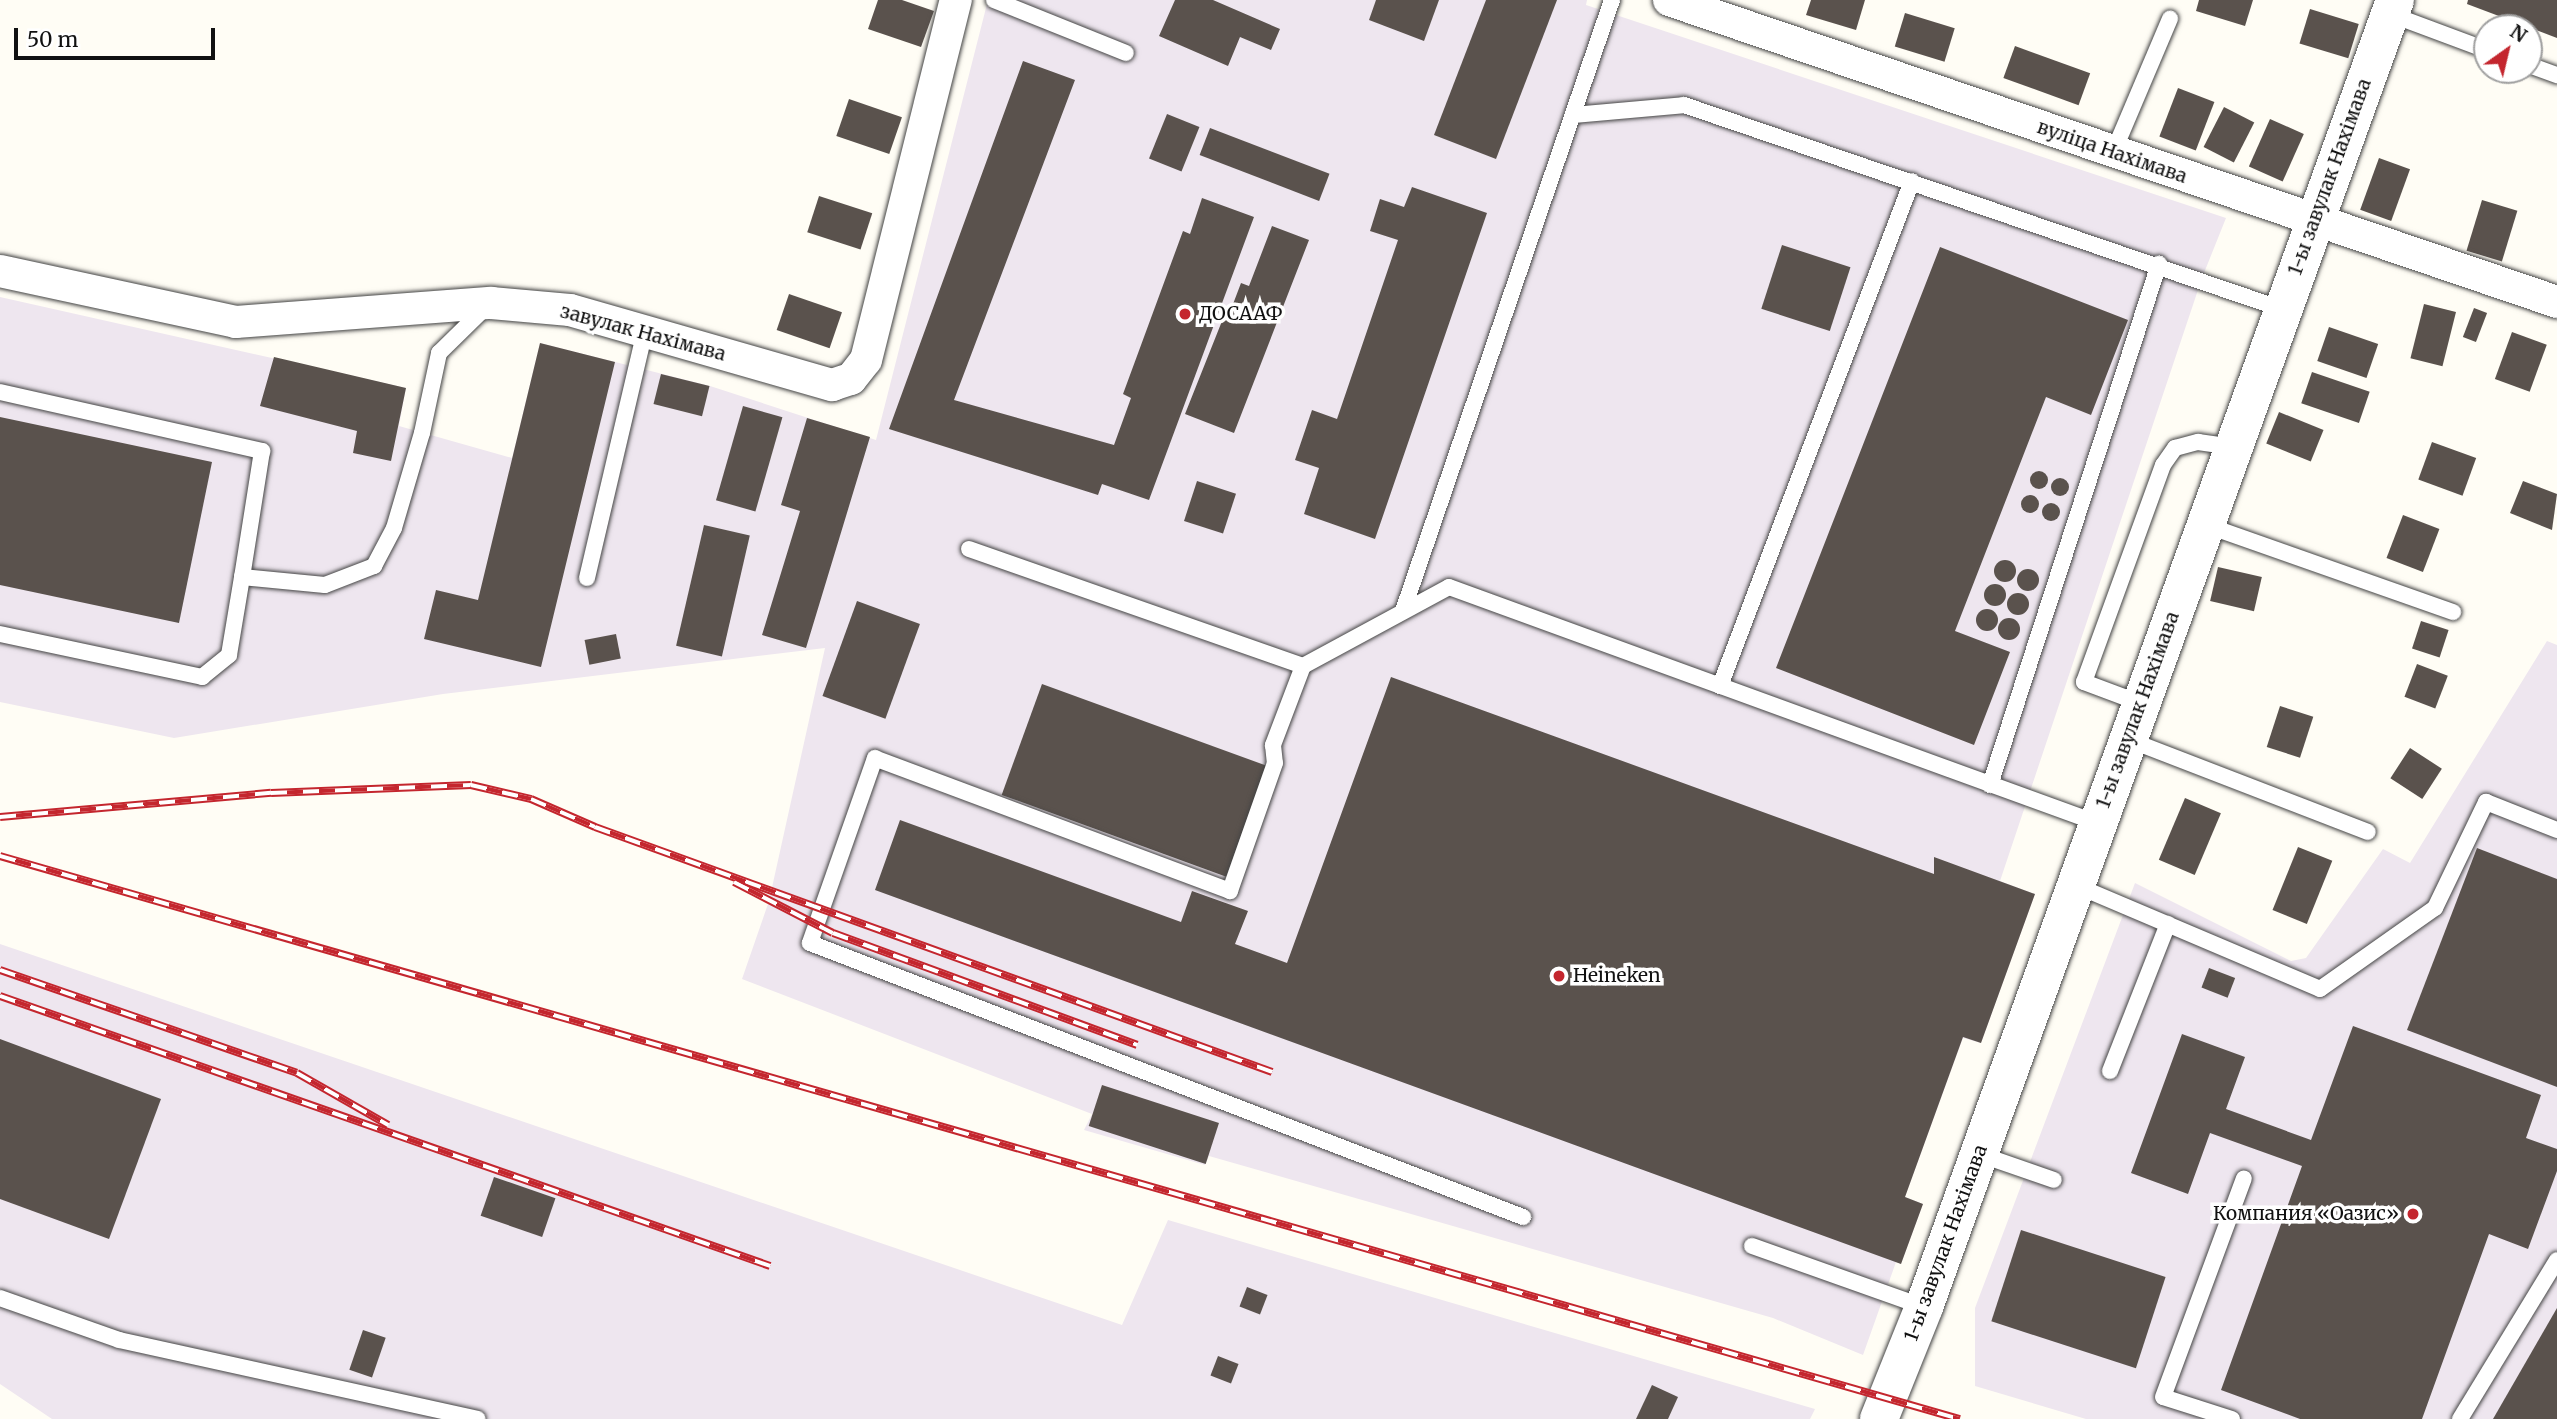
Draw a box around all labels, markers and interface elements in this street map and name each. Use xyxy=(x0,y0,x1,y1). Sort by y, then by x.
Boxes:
scale bar xyxy=(18,14,219,58)
north arrow xyxy=(2473,14,2543,84)
text: N xyxy=(2506,19,2532,47)
text: 50 m xyxy=(27,26,78,53)
street label: 1-ы завулак Нахімава xyxy=(2284,76,2376,278)
street label: вуліца Нахімава xyxy=(2034,116,2190,188)
street label: завулак Нахімава xyxy=(558,300,728,366)
place label: ДОСААФ xyxy=(1199,303,1283,325)
marker: ДОСААФ xyxy=(1177,306,1193,322)
street label: 1-ы завулак Нахімава xyxy=(2092,609,2184,811)
place label: Heineken xyxy=(1573,965,1661,987)
marker: Heineken xyxy=(1551,968,1567,984)
street label: 1-ы завулак Нахімава xyxy=(1900,1142,1992,1344)
place label: Компания «Оазис» xyxy=(2213,1203,2399,1225)
marker: Компания «Оазис» xyxy=(2405,1206,2421,1222)

